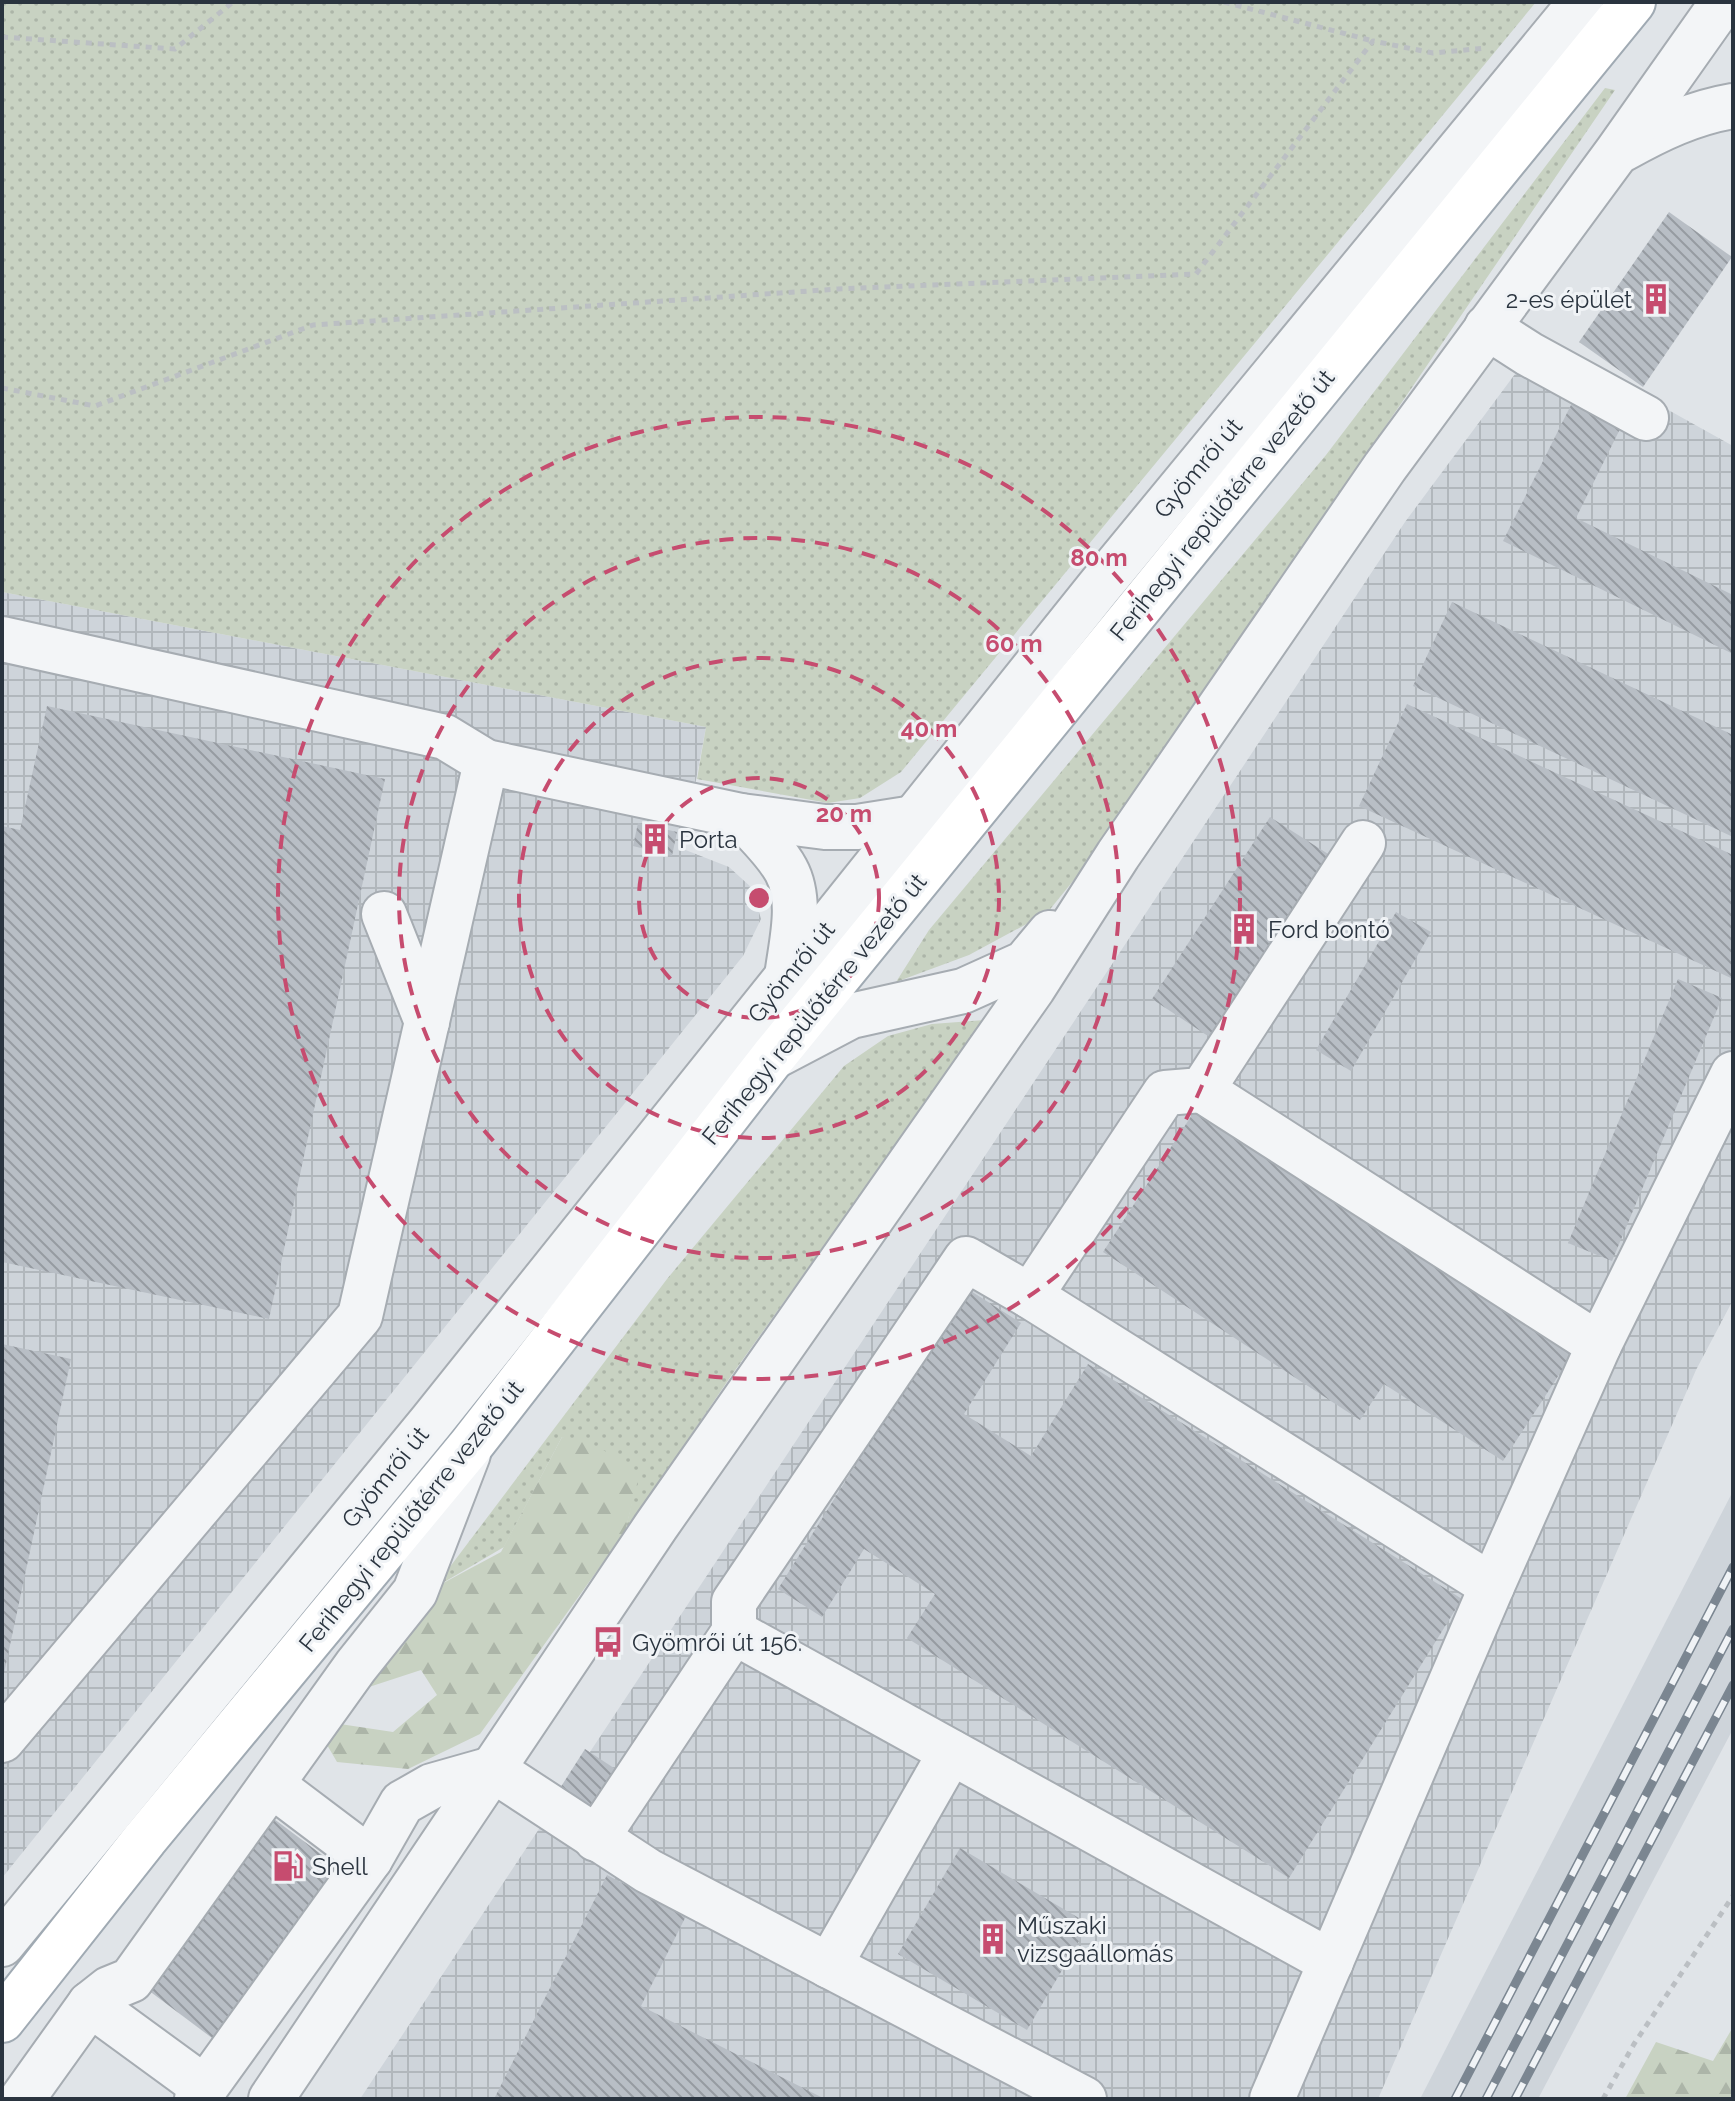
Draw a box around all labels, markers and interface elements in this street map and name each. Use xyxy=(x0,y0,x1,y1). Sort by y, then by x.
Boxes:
building icon: 2-es épület xyxy=(1639,282,1673,316)
place label: 2-es épület xyxy=(1506,285,1632,314)
street label: Ferihegyi repülőtérre vezető út xyxy=(1104,364,1340,646)
street label: Gyömrői út xyxy=(1148,412,1248,524)
text: 80 m xyxy=(1070,543,1128,572)
text: 60 m xyxy=(985,629,1043,658)
text: 40 m xyxy=(901,714,957,743)
text: 20 m xyxy=(816,799,872,828)
building icon: Porta xyxy=(638,822,672,856)
place label: Porta xyxy=(679,825,738,854)
street label: Ferihegyi repülőtérre vezető út xyxy=(696,868,932,1150)
centre of rings xyxy=(745,884,773,912)
building icon: Ford bontó xyxy=(1227,912,1261,946)
place label: Ford bontó xyxy=(1268,915,1390,944)
street label: Gyömrői út xyxy=(741,916,841,1028)
street label: Ferihegyi repülőtérre vezető út xyxy=(293,1375,529,1657)
street label: Gyömrői út xyxy=(335,1421,435,1533)
bus stop icon: Gyömrői út 156. xyxy=(591,1625,625,1659)
place label: Gyömrői út 156. xyxy=(632,1628,802,1657)
fuel station icon: Shell xyxy=(271,1849,305,1883)
place label: Shell xyxy=(312,1852,368,1881)
place label: Műszaki vizsgaállomás xyxy=(1017,1911,1173,1968)
building icon: Műszaki vizsgaállomás xyxy=(976,1922,1010,1956)

